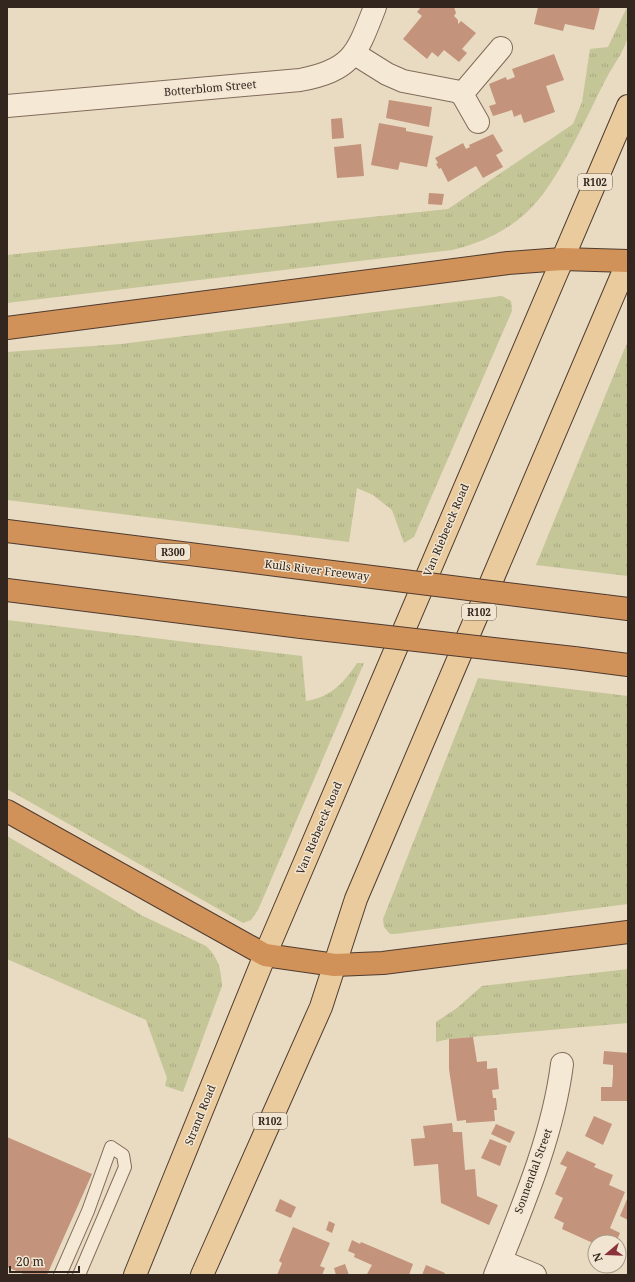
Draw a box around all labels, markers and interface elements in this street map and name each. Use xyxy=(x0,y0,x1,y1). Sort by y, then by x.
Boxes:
street label: Botterblom Street xyxy=(163,76,257,99)
road number: R102 xyxy=(578,174,612,190)
street label: Van Riebeeck Road xyxy=(419,481,472,578)
road number: R300 xyxy=(156,544,190,560)
street label: Kuils River Freeway xyxy=(264,556,371,583)
road number: R102 xyxy=(462,604,496,620)
street label: Van Riebeeck Road xyxy=(292,779,345,876)
street label: Strand Road xyxy=(181,1082,219,1147)
road number: R102 xyxy=(253,1113,287,1129)
street label: Sonnendal Street xyxy=(510,1126,555,1215)
north arrow xyxy=(587,1234,627,1274)
scale bar xyxy=(10,1248,79,1274)
text: N xyxy=(588,1251,606,1264)
text: 20 m xyxy=(16,1253,44,1270)

